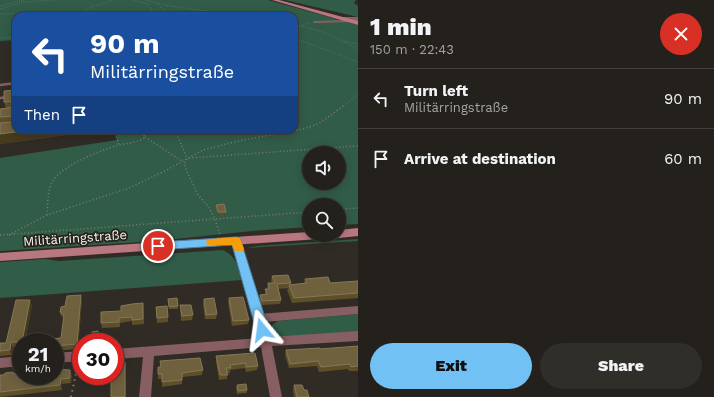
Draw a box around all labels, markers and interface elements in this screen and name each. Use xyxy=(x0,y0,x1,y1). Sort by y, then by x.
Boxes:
text: 1 min xyxy=(370,13,432,41)
button: close xyxy=(660,13,702,55)
text: 90 m xyxy=(90,27,160,60)
icon: left xyxy=(24,28,76,80)
text: 150 m · 22:43 xyxy=(370,42,454,57)
text: Militärringstraße xyxy=(90,61,234,82)
text: Turn left xyxy=(404,82,468,100)
icon: left xyxy=(370,88,392,110)
text: 90 m xyxy=(664,90,702,108)
text: Militärringstraße xyxy=(404,100,508,115)
icon: arrive xyxy=(68,104,90,126)
text: Then xyxy=(24,106,60,124)
map controls xyxy=(302,146,346,242)
button: sound xyxy=(302,146,346,190)
icon: arrive xyxy=(370,148,392,170)
text: Arrive at destination xyxy=(404,150,556,168)
text: 60 m xyxy=(664,150,702,168)
button: search xyxy=(302,198,346,242)
street label: Militärringstraße xyxy=(23,227,127,249)
pin xyxy=(141,229,175,263)
icon: arrive xyxy=(147,235,169,257)
position arrow xyxy=(241,309,283,351)
speed limit sign: 30 xyxy=(72,333,124,385)
text: 21 xyxy=(28,342,48,366)
button: Exit xyxy=(370,343,532,389)
button: Share xyxy=(540,343,702,389)
text: km/h xyxy=(25,363,51,374)

